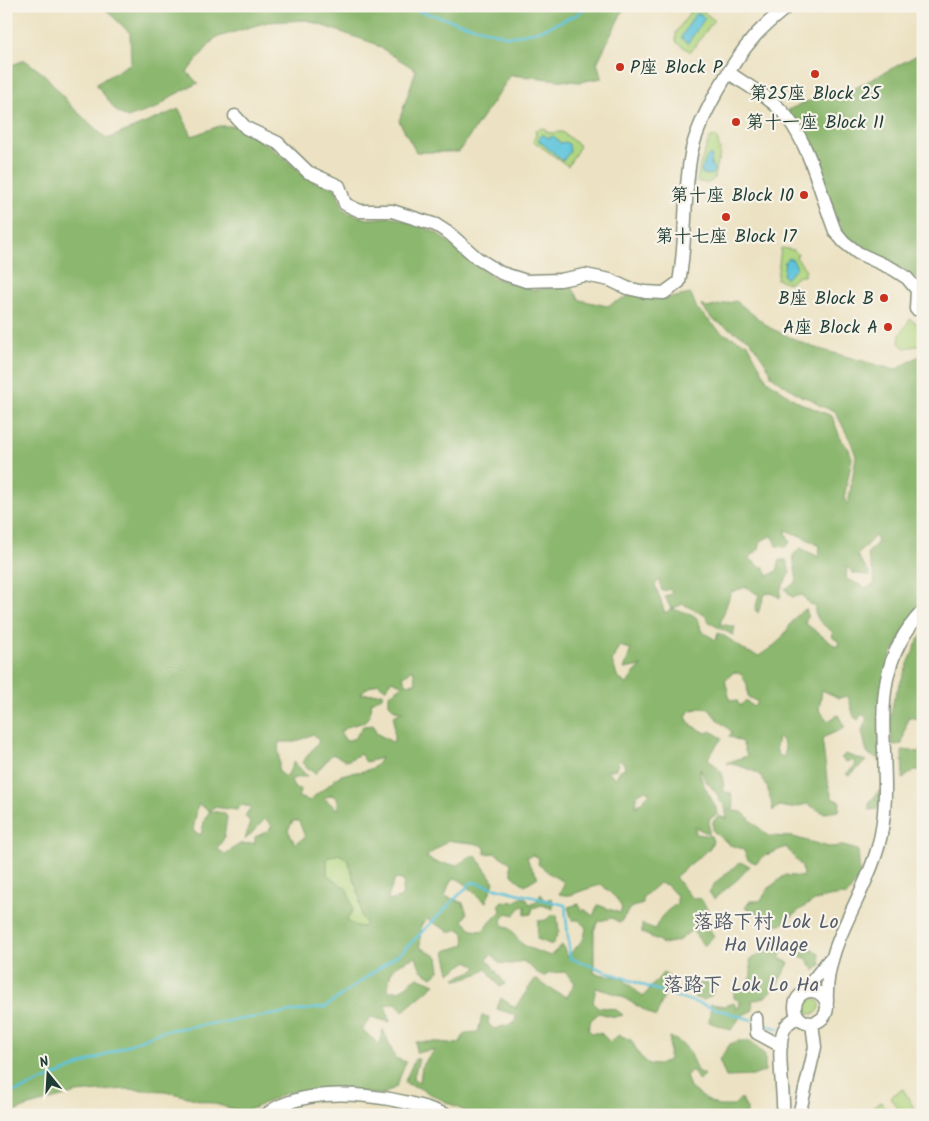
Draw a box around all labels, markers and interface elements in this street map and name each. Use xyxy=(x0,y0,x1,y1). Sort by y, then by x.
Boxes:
place label: P座 Block P xyxy=(630,54,724,83)
marker: P座 Block P xyxy=(614,61,626,73)
marker: 第25座 Block 25 xyxy=(809,68,821,80)
place label: 第25座 Block 25 xyxy=(749,80,882,109)
place label: 第十一座 Block 11 xyxy=(746,109,884,138)
marker: 第十一座 Block 11 xyxy=(730,116,742,128)
place label: 第十座 Block 10 xyxy=(670,182,794,211)
marker: 第十座 Block 10 xyxy=(798,189,810,201)
marker: 第十七座 Block 17 xyxy=(720,211,732,223)
place label: 第十七座 Block 17 xyxy=(656,223,797,252)
place label: B座 Block B xyxy=(778,285,874,314)
marker: B座 Block B xyxy=(878,292,890,304)
place label: A座 Block A xyxy=(783,314,878,343)
marker: A座 Block A xyxy=(882,321,894,333)
district label: 落路下村 Lok Lo Ha Village xyxy=(693,907,839,962)
district label: 落路下 Lok Lo Ha xyxy=(663,970,819,1002)
north arrow xyxy=(22,1048,72,1098)
text: N xyxy=(37,1051,52,1074)

